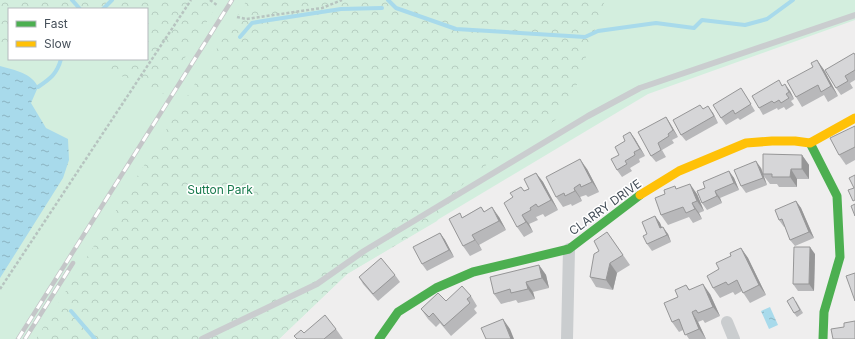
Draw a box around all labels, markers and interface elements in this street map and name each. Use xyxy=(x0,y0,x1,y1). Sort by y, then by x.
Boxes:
legend xyxy=(8,8,148,60)
text: Fast xyxy=(44,16,68,31)
text: Slow xyxy=(44,36,72,51)
street label: CLARRY DRIVE xyxy=(566,176,644,238)
park label: Sutton Park xyxy=(187,182,253,197)

